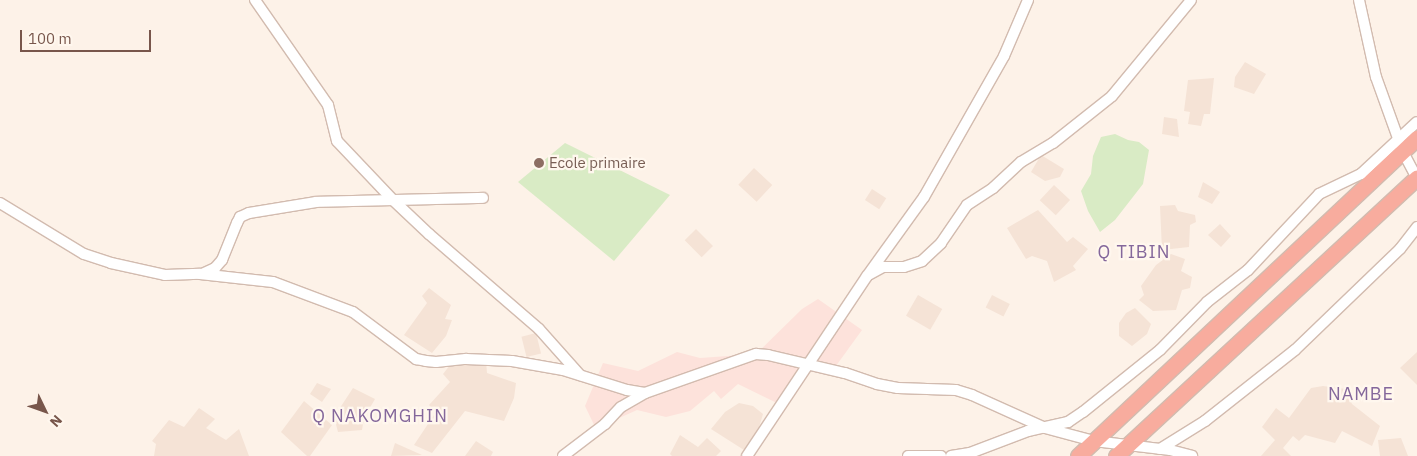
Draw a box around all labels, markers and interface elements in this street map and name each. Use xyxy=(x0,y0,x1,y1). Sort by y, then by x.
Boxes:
scale bar xyxy=(22,20,154,52)
text: 100 m xyxy=(28,29,72,48)
place label: Ecole primaire xyxy=(549,154,646,172)
marker: Ecole primaire xyxy=(533,157,545,169)
district label: Q TIBIN xyxy=(1097,241,1171,263)
district label: NAMBE xyxy=(1327,383,1395,405)
north arrow xyxy=(20,386,70,436)
district label: Q NAKOMGHIN xyxy=(311,405,449,427)
text: N xyxy=(46,411,66,431)

